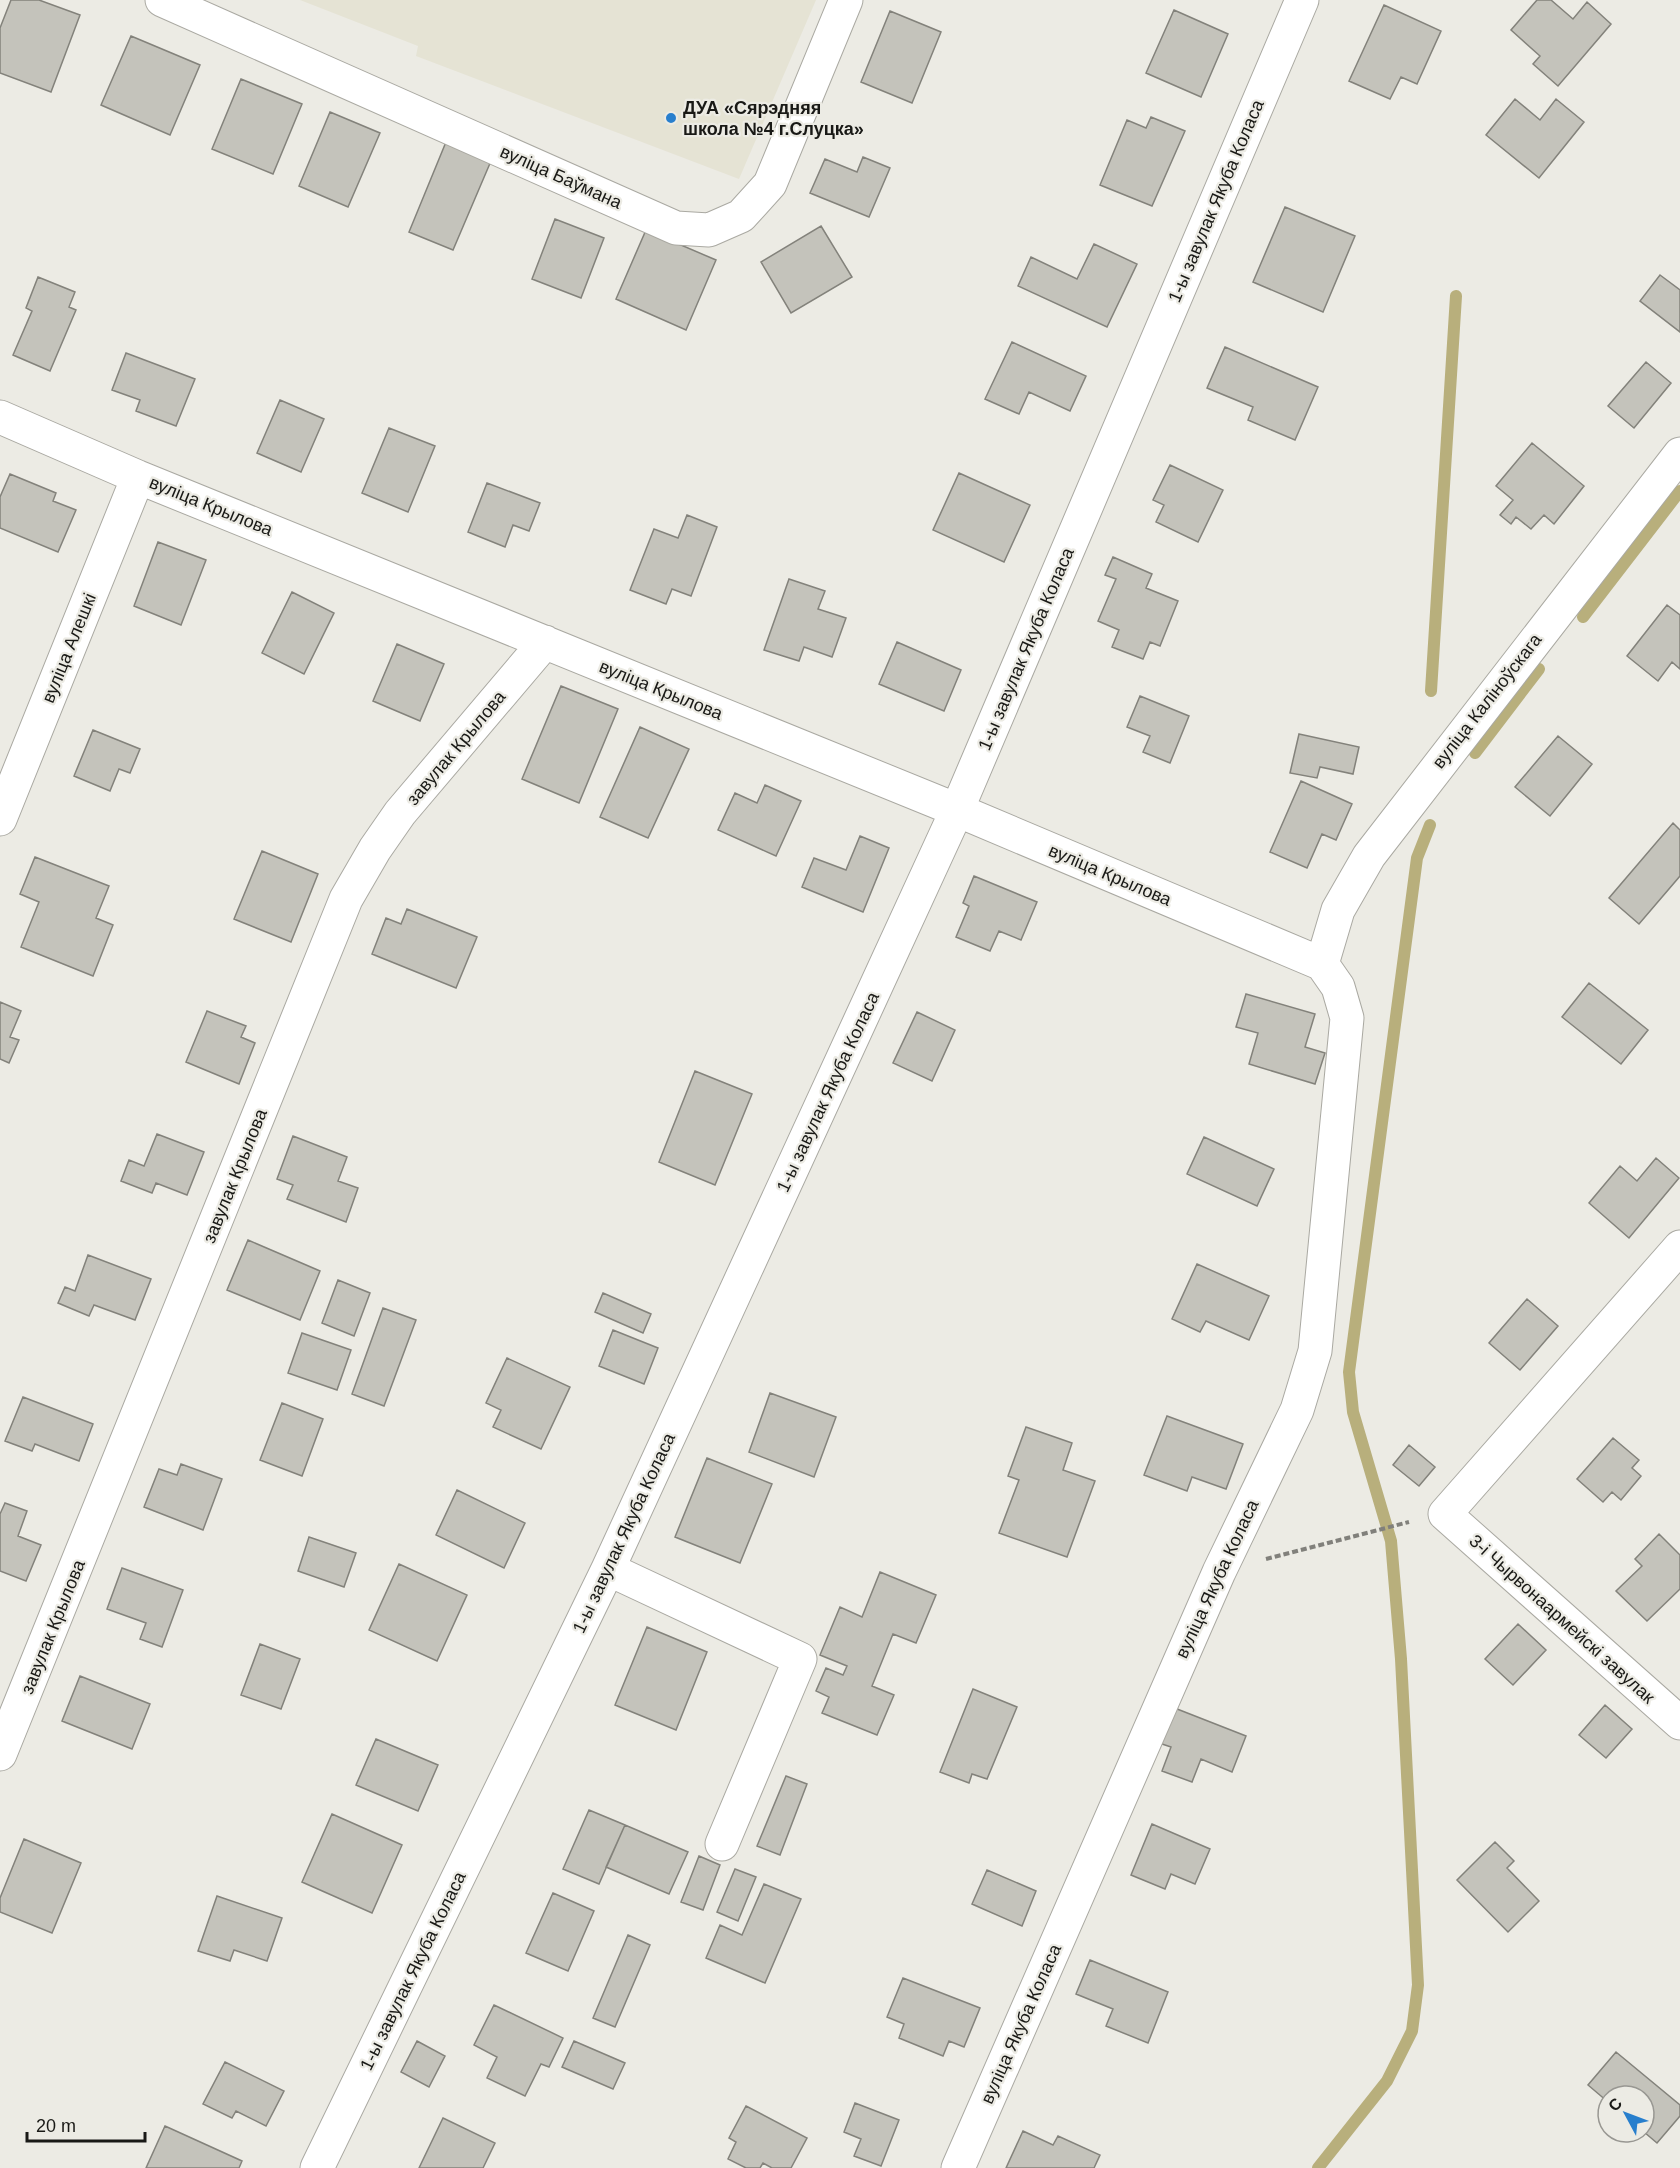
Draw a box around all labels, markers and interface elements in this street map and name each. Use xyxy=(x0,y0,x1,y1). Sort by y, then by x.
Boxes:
street label: 1-ы завулак Якуба Коласа xyxy=(1164,96,1268,305)
place label: ДУА «Сярэдняя школа №4 г.Слуцка» xyxy=(683,98,864,139)
marker: ДУА «Сярэдняя школа №4 г.Слуцка» xyxy=(664,111,678,125)
street label: вуліца Баўмана xyxy=(497,141,626,213)
street label: вуліца Крылова xyxy=(146,472,276,540)
street label: 1-ы завулак Якуба Коласа xyxy=(974,544,1078,753)
street label: вуліца Алешкі xyxy=(38,590,100,706)
street label: вуліца Каліноўскага xyxy=(1428,629,1546,772)
street label: вуліца Крылова xyxy=(596,656,726,724)
street label: завулак Крылова xyxy=(402,686,510,809)
street label: вуліца Крылова xyxy=(1046,840,1175,910)
street label: 1-ы завулак Якуба Коласа xyxy=(773,988,884,1195)
street label: завулак Крылова xyxy=(199,1105,271,1246)
street label: 1-ы завулак Якуба Коласа xyxy=(569,1429,680,1636)
street label: вуліца Якуба Коласа xyxy=(1172,1496,1263,1661)
street label: 3-і Чырвонаармейскі завулак xyxy=(1465,1531,1659,1707)
street label: завулак Крылова xyxy=(17,1556,89,1697)
street label: 1-ы завулак Якуба Коласа xyxy=(356,1868,470,2073)
street label: вуліца Якуба Коласа xyxy=(977,1940,1066,2107)
north arrow xyxy=(1596,2084,1656,2144)
text: С xyxy=(1605,2094,1626,2114)
scale bar xyxy=(27,2105,146,2143)
text: 20 m xyxy=(36,2116,76,2136)

